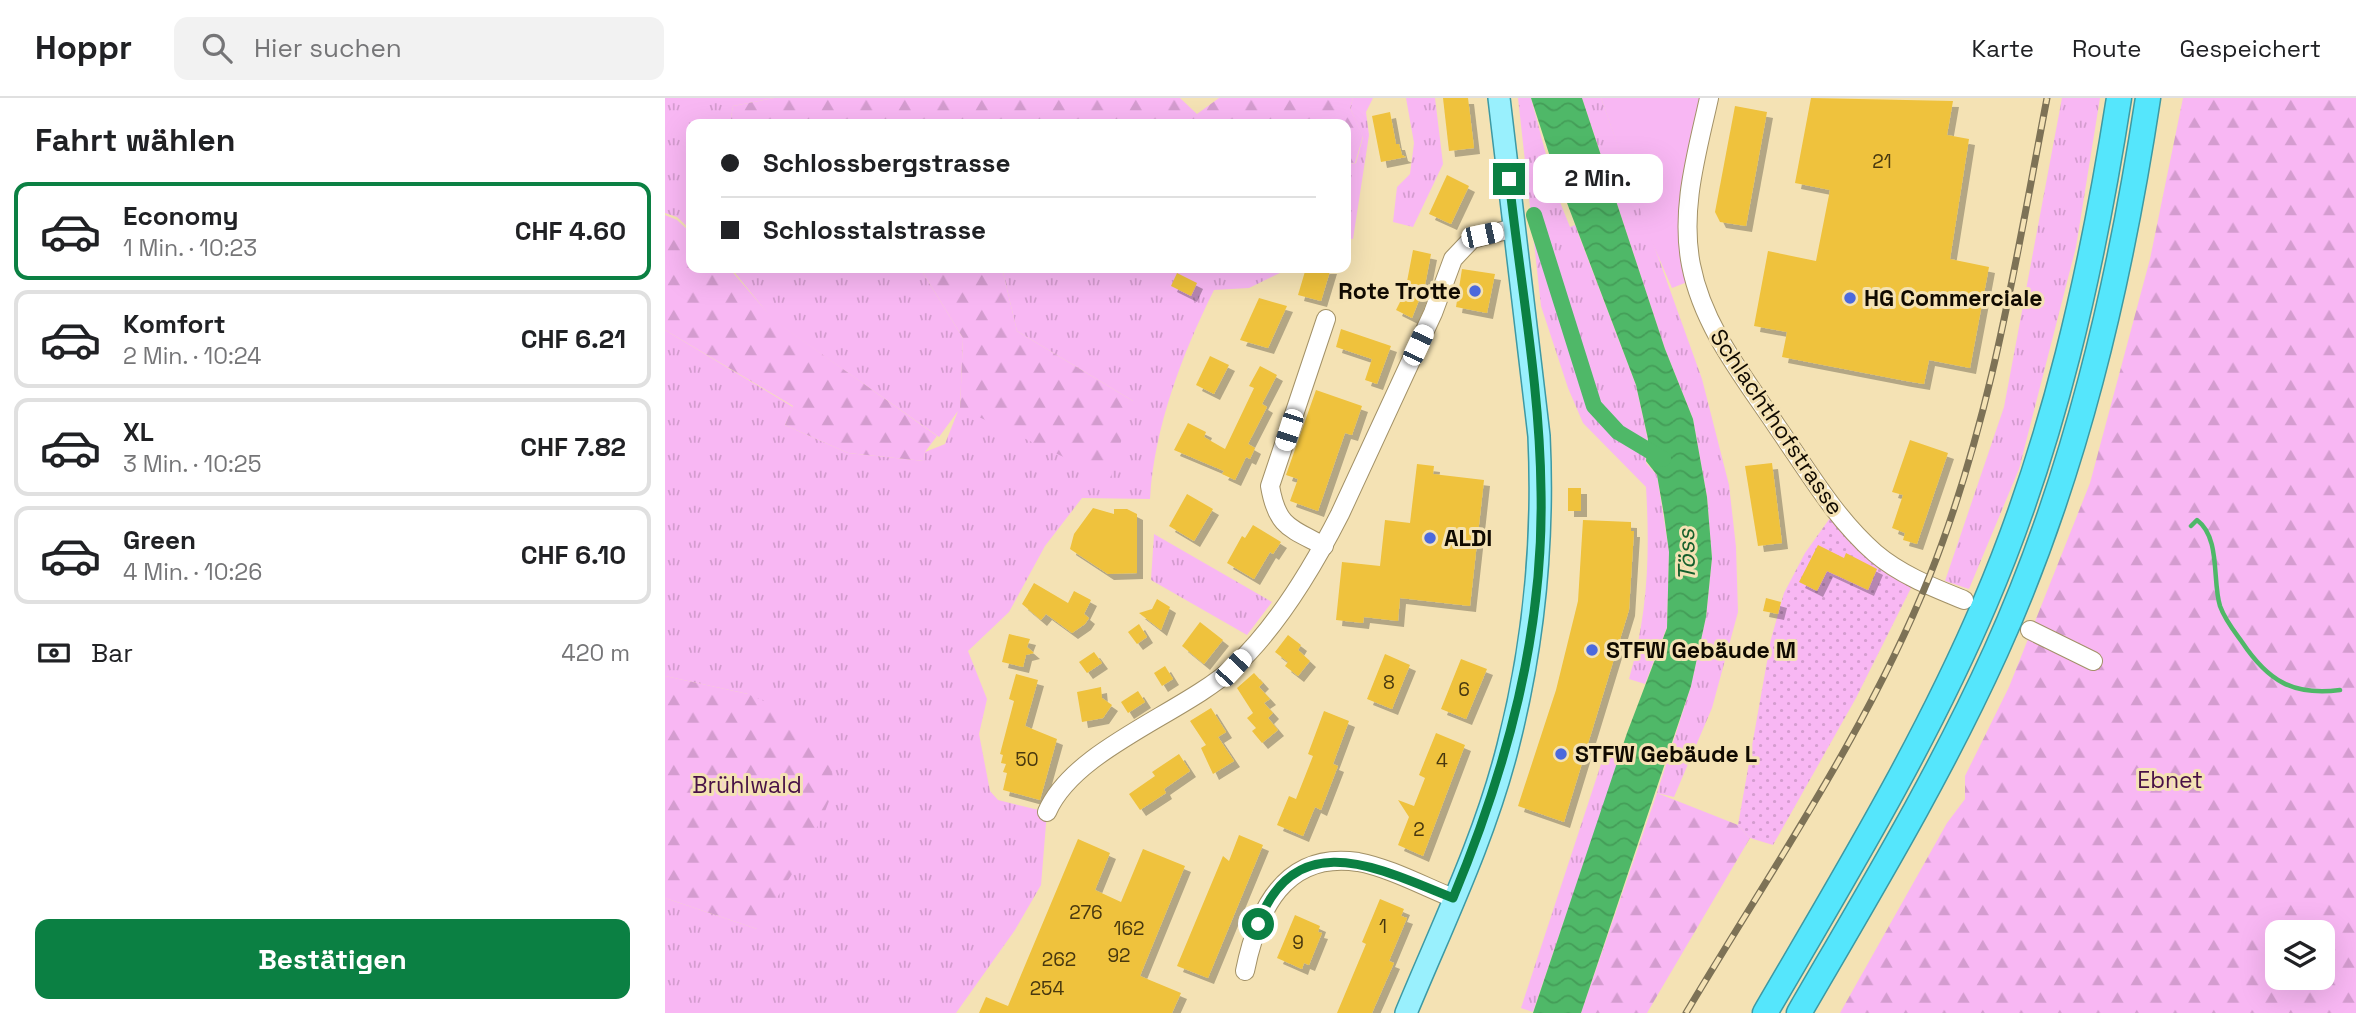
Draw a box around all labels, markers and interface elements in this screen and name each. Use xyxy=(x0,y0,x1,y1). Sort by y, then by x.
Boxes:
search box xyxy=(174,17,664,80)
text: Hoppr xyxy=(35,27,132,69)
icon: search xyxy=(198,29,236,67)
text: Hier suchen xyxy=(254,31,402,65)
text: Karte xyxy=(1972,33,2034,64)
text: Route xyxy=(2072,33,2141,64)
text: Gespeichert xyxy=(2179,33,2321,64)
text: Fahrt wählen xyxy=(35,120,235,160)
text: Schlossbergstrasse xyxy=(763,146,1010,180)
house number: 21 xyxy=(1872,149,1892,174)
callout: 2 Min. xyxy=(1533,154,1663,204)
route end xyxy=(1493,163,1525,195)
text: 2 Min. xyxy=(1565,163,1631,193)
text: Economy xyxy=(123,199,239,233)
icon: car xyxy=(39,200,102,263)
text: Schlosstalstrasse xyxy=(763,213,986,247)
text: CHF 4.60 xyxy=(515,214,626,248)
car xyxy=(1460,220,1505,250)
text: 1 Min. · 10:23 xyxy=(123,233,257,263)
place label: Rote Trotte xyxy=(1338,276,1461,306)
marker: Rote Trotte xyxy=(1467,283,1483,299)
place label: HG Commerciale xyxy=(1864,283,2043,313)
marker: HG Commerciale xyxy=(1842,290,1858,306)
text: Komfort xyxy=(123,307,226,341)
icon: car xyxy=(39,308,102,371)
text: CHF 6.21 xyxy=(521,322,626,356)
car xyxy=(1400,322,1437,368)
street label: Schlachthofstrasse xyxy=(1704,323,1850,521)
text: 2 Min. · 10:24 xyxy=(123,341,261,371)
car xyxy=(1273,407,1306,453)
text: XL xyxy=(123,415,154,449)
icon: car xyxy=(39,416,102,479)
text: CHF 7.82 xyxy=(520,430,626,464)
text: 3 Min. · 10:25 xyxy=(123,449,261,479)
text: Green xyxy=(123,523,196,557)
place label: ALDI xyxy=(1444,523,1492,553)
icon: car xyxy=(39,524,102,587)
water label: Töss xyxy=(1670,527,1702,581)
marker: ALDI xyxy=(1422,530,1438,546)
text: CHF 6.10 xyxy=(521,538,626,572)
text: 4 Min. · 10:26 xyxy=(123,557,262,587)
icon: cash xyxy=(35,634,73,672)
place label: STFW Gebäude M xyxy=(1606,635,1796,665)
text: Bar xyxy=(91,636,133,670)
text: 420 m xyxy=(561,638,630,668)
marker: STFW Gebäude M xyxy=(1584,642,1600,658)
car xyxy=(1211,645,1256,691)
house number: 8 xyxy=(1383,670,1395,695)
house number: 6 xyxy=(1458,677,1470,702)
place label: STFW Gebäude L xyxy=(1575,739,1757,769)
marker: STFW Gebäude L xyxy=(1553,746,1569,762)
house number: 50 xyxy=(1015,747,1039,772)
house number: 4 xyxy=(1436,748,1448,773)
park label: Ebnet xyxy=(2137,765,2203,795)
park label: Brühlwald xyxy=(692,770,802,800)
house number: 2 xyxy=(1413,817,1425,842)
house number: 276 xyxy=(1069,900,1103,925)
route start xyxy=(1242,908,1274,940)
house number: 1 xyxy=(1379,914,1387,939)
house number: 162 xyxy=(1114,916,1144,941)
button: Bestätigen xyxy=(35,919,630,999)
map controls xyxy=(2265,920,2335,990)
button: layers xyxy=(2265,920,2335,990)
house number: 9 xyxy=(1292,930,1304,955)
house number: 92 xyxy=(1107,943,1131,968)
house number: 262 xyxy=(1042,947,1076,972)
house number: 254 xyxy=(1030,976,1064,1001)

